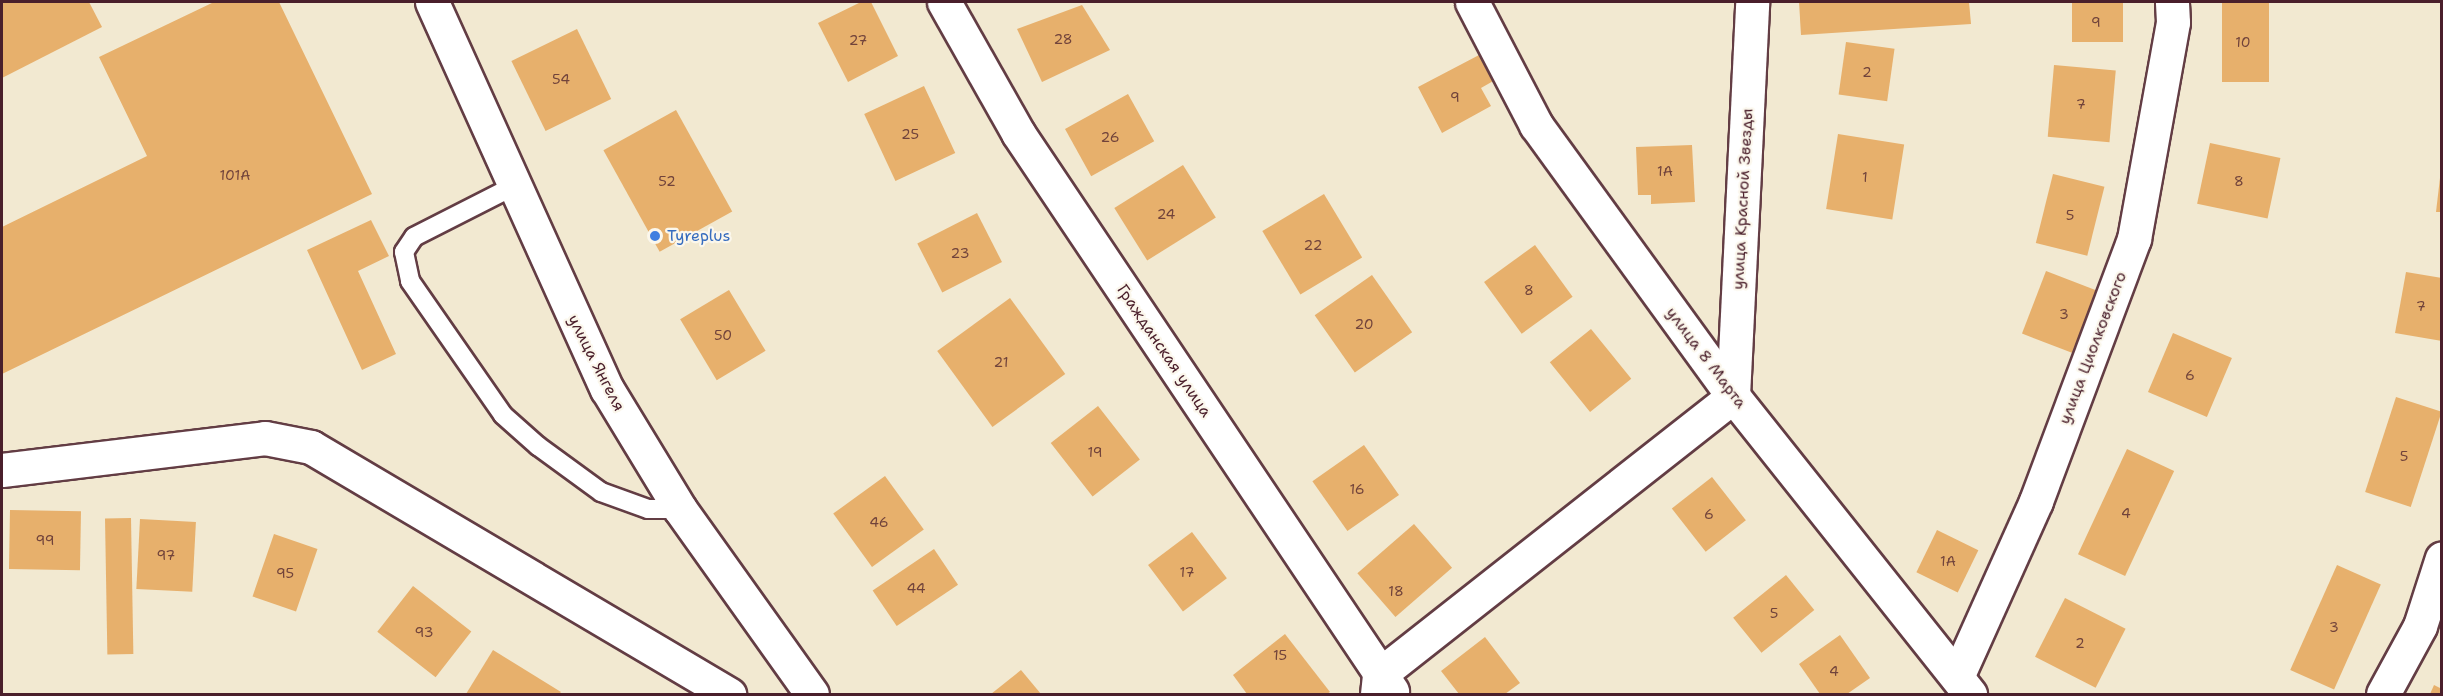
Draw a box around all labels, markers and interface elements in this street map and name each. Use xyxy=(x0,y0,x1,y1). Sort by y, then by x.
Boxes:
house number: 9 xyxy=(2091,14,2101,30)
house number: 28 xyxy=(1053,31,1073,47)
house number: 27 xyxy=(849,32,867,48)
house number: 10 xyxy=(2235,34,2251,50)
house number: 2 xyxy=(1862,64,1872,80)
house number: 54 xyxy=(552,71,570,87)
house number: 9 xyxy=(1450,89,1460,105)
house number: 7 xyxy=(2076,96,2086,112)
street label: улица Красной Звезды xyxy=(1729,108,1757,290)
house number: 25 xyxy=(901,126,919,142)
house number: 26 xyxy=(1101,129,1119,145)
house number: 1А xyxy=(1657,163,1673,179)
house number: 101А xyxy=(220,167,250,183)
house number: 1 xyxy=(1862,169,1868,185)
house number: 52 xyxy=(658,173,676,189)
house number: 8 xyxy=(2234,173,2244,189)
house number: 24 xyxy=(1157,206,1175,222)
house number: 5 xyxy=(2066,207,2074,223)
place label: Tyreplus xyxy=(667,226,730,246)
marker: Tyreplus xyxy=(648,229,662,243)
house number: 22 xyxy=(1304,237,1322,253)
house number: 23 xyxy=(951,245,969,261)
street label: улица Циолковского xyxy=(2055,269,2131,427)
street label: Гражданская улица xyxy=(1112,281,1216,421)
house number: 8 xyxy=(1524,282,1534,298)
house number: 7 xyxy=(2416,298,2426,314)
street label: улица 8 Марта xyxy=(1662,304,1750,412)
house number: 3 xyxy=(2059,306,2069,322)
street label: улица Янгеля xyxy=(563,312,629,414)
house number: 20 xyxy=(1354,316,1374,332)
house number: 50 xyxy=(714,327,732,343)
house number: 21 xyxy=(994,354,1008,370)
house number: 6 xyxy=(2185,367,2195,383)
house number: 19 xyxy=(1087,444,1103,460)
house number: 5 xyxy=(2400,448,2408,464)
house number: 16 xyxy=(1349,481,1365,497)
house number: 4 xyxy=(2121,505,2131,521)
house number: 6 xyxy=(1704,506,1714,522)
house number: 46 xyxy=(869,514,889,530)
house number: 99 xyxy=(35,532,55,548)
house number: 97 xyxy=(157,547,175,563)
house number: 1А xyxy=(1940,553,1956,569)
house number: 17 xyxy=(1180,564,1194,580)
house number: 95 xyxy=(276,565,294,581)
house number: 44 xyxy=(906,580,926,596)
house number: 18 xyxy=(1388,583,1404,599)
house number: 5 xyxy=(1770,605,1778,621)
house number: 3 xyxy=(2329,619,2339,635)
house number: 93 xyxy=(415,624,433,640)
house number: 2 xyxy=(2075,635,2085,651)
house number: 15 xyxy=(1273,647,1287,663)
house number: 4 xyxy=(1829,663,1839,679)

